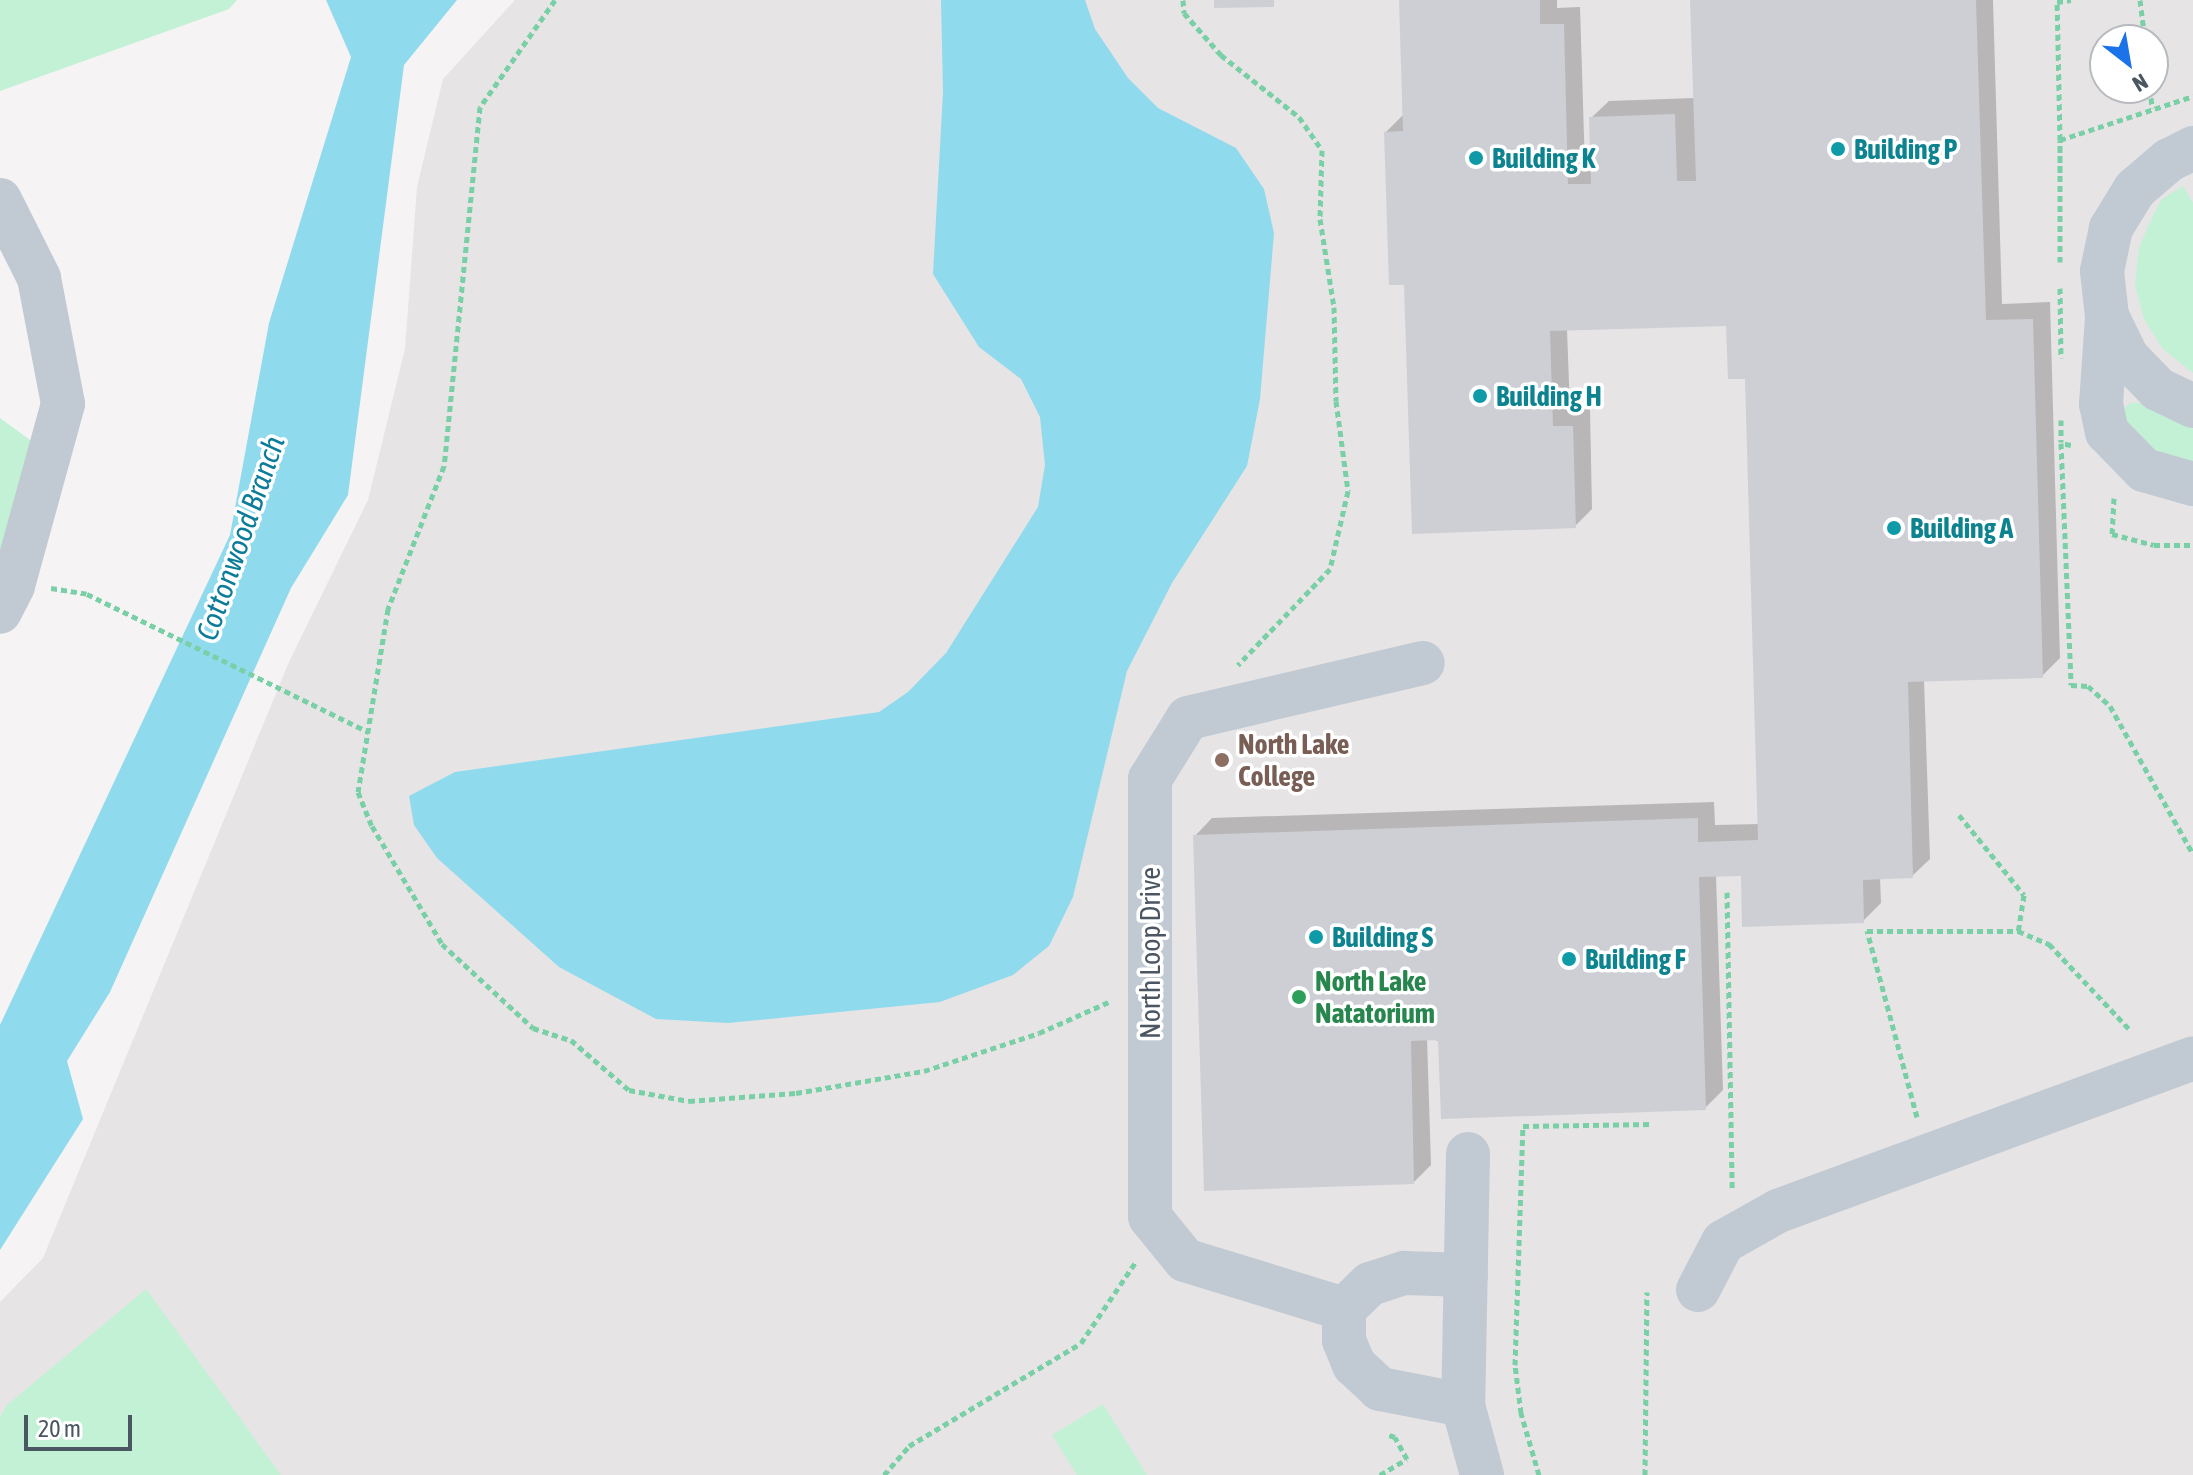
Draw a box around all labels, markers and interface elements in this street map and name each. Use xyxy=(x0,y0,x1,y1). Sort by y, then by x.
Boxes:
north arrow xyxy=(2089,24,2169,104)
text: N xyxy=(2128,68,2153,97)
place label: Building P xyxy=(1854,132,1957,166)
marker: Building P xyxy=(1829,140,1847,158)
place label: Building K xyxy=(1492,141,1595,175)
marker: Building K xyxy=(1467,149,1485,167)
place label: Building H xyxy=(1496,379,1602,413)
marker: Building H xyxy=(1471,387,1489,405)
water label: Cottonwood Branch xyxy=(188,431,292,645)
place label: Building A xyxy=(1910,511,2013,545)
marker: Building A xyxy=(1885,519,1903,537)
place label: North Lake College xyxy=(1238,727,1349,793)
marker: North Lake College xyxy=(1213,751,1231,769)
street label: North Loop Drive xyxy=(1133,867,1167,1039)
place label: Building S xyxy=(1332,920,1433,954)
marker: Building S xyxy=(1307,928,1325,946)
place label: Building F xyxy=(1585,942,1686,976)
marker: Building F xyxy=(1560,950,1578,968)
place label: North Lake Natatorium xyxy=(1315,964,1435,1030)
marker: North Lake Natatorium xyxy=(1290,988,1308,1006)
scale bar xyxy=(28,1399,136,1449)
text: 20 m xyxy=(38,1415,81,1442)

